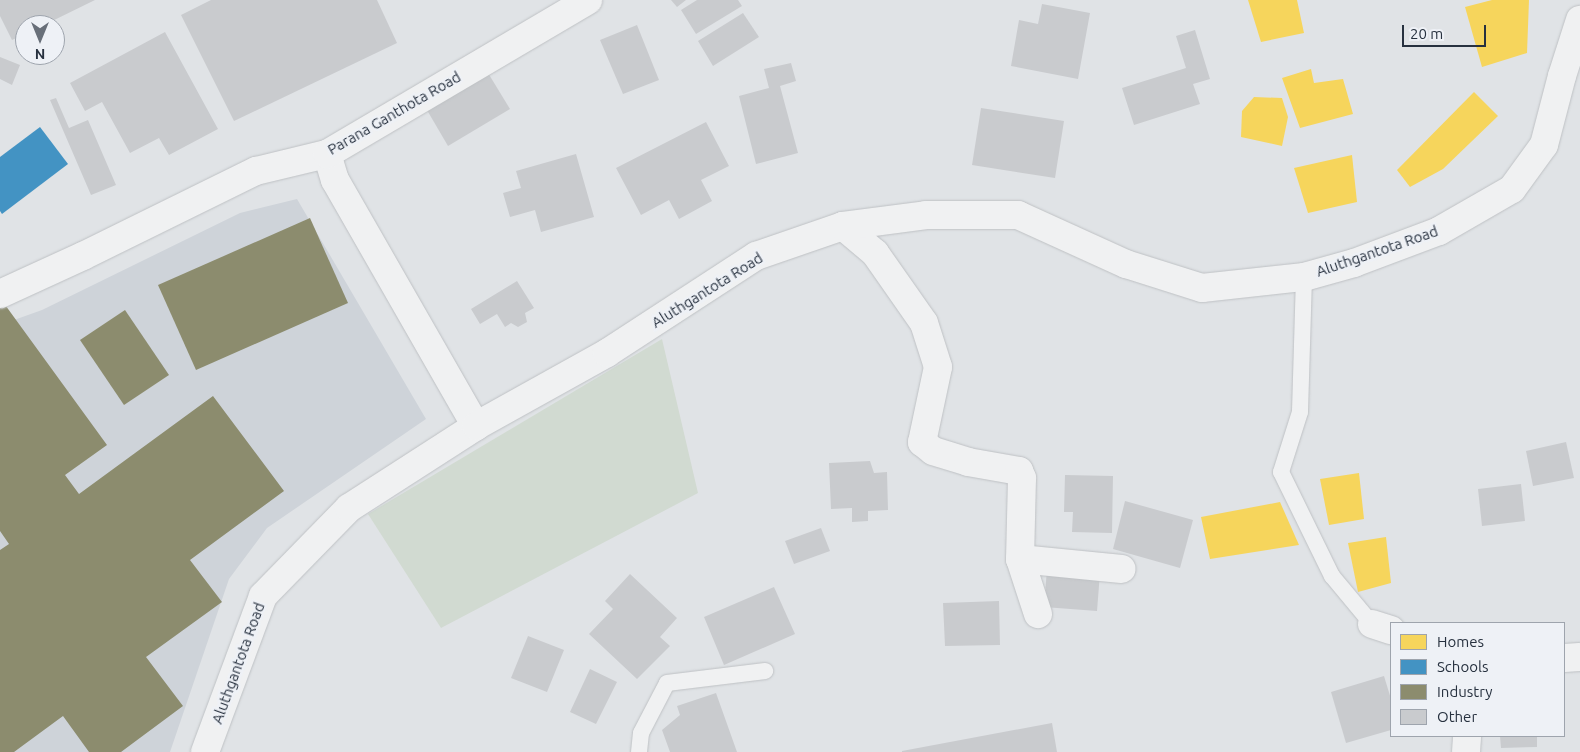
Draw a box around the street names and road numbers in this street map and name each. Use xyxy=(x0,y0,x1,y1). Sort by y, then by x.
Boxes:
street label: Parana Ganthota Road xyxy=(324,68,464,158)
street label: Aluthgantota Road xyxy=(1314,222,1440,280)
street label: Aluthgantota Road xyxy=(648,248,766,332)
street label: Aluthgantota Road xyxy=(208,600,268,726)

